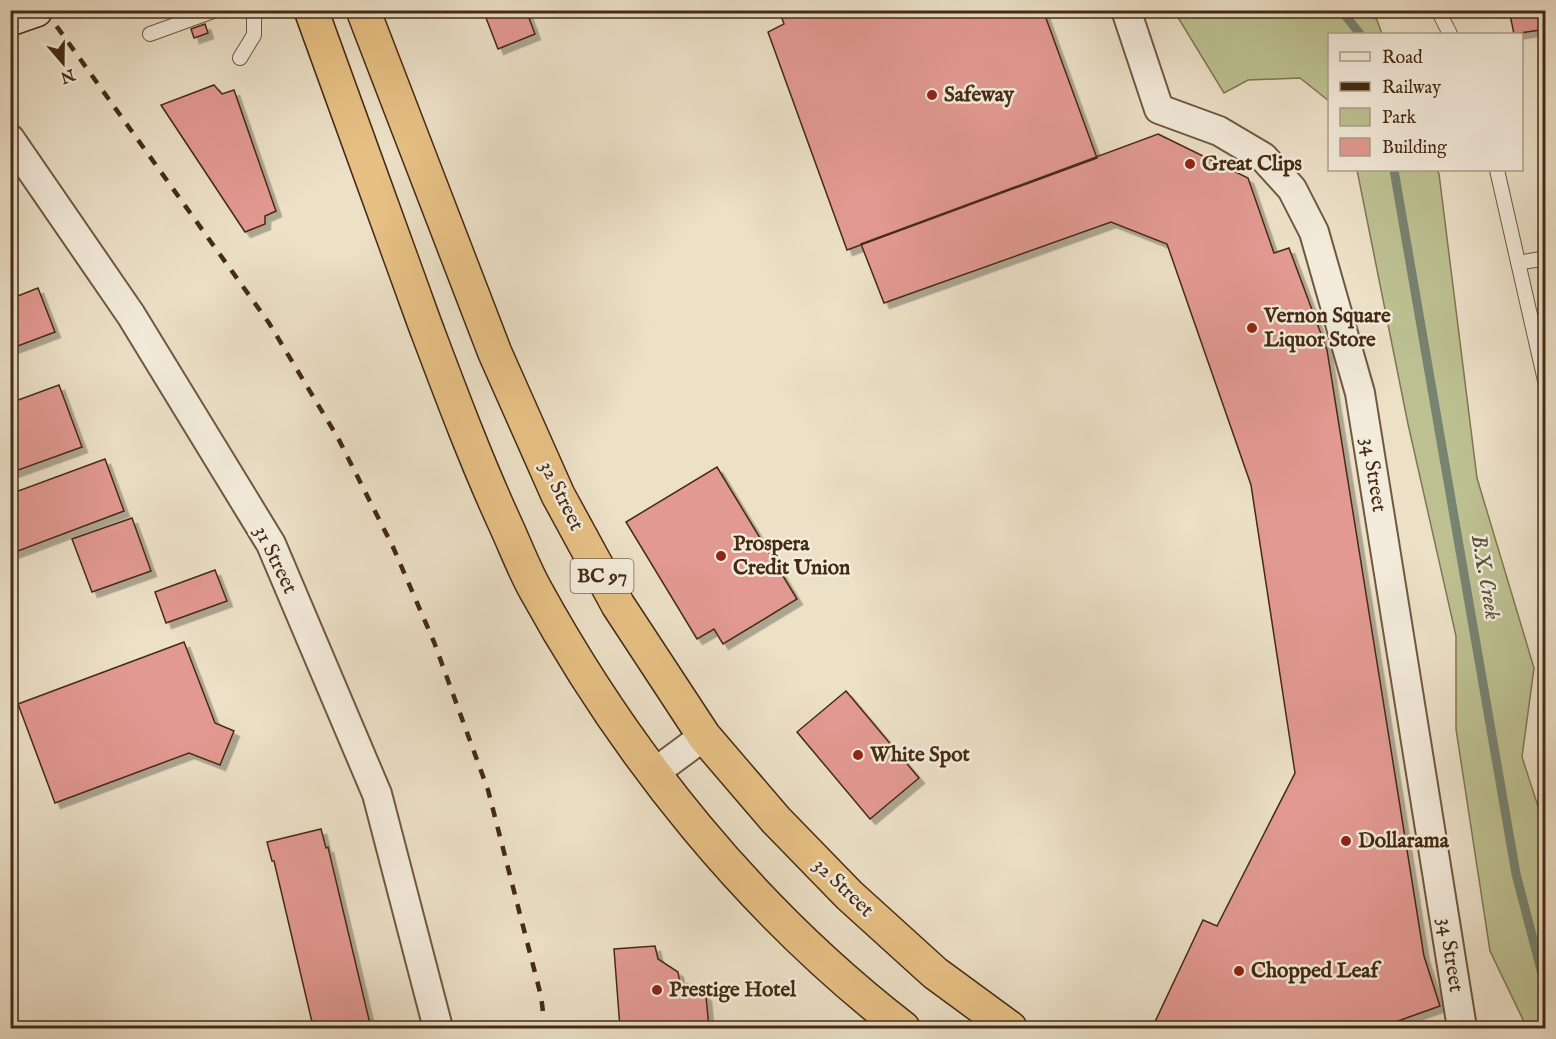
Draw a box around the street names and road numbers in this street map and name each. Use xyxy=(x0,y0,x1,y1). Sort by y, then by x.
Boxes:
street label: 34 Street xyxy=(1354,436,1392,514)
street label: 32 Street xyxy=(533,457,589,535)
street label: 31 Street xyxy=(247,522,303,598)
road number: BC 97 xyxy=(570,559,634,593)
street label: 32 Street xyxy=(807,852,879,924)
street label: 34 Street xyxy=(1431,916,1469,994)

